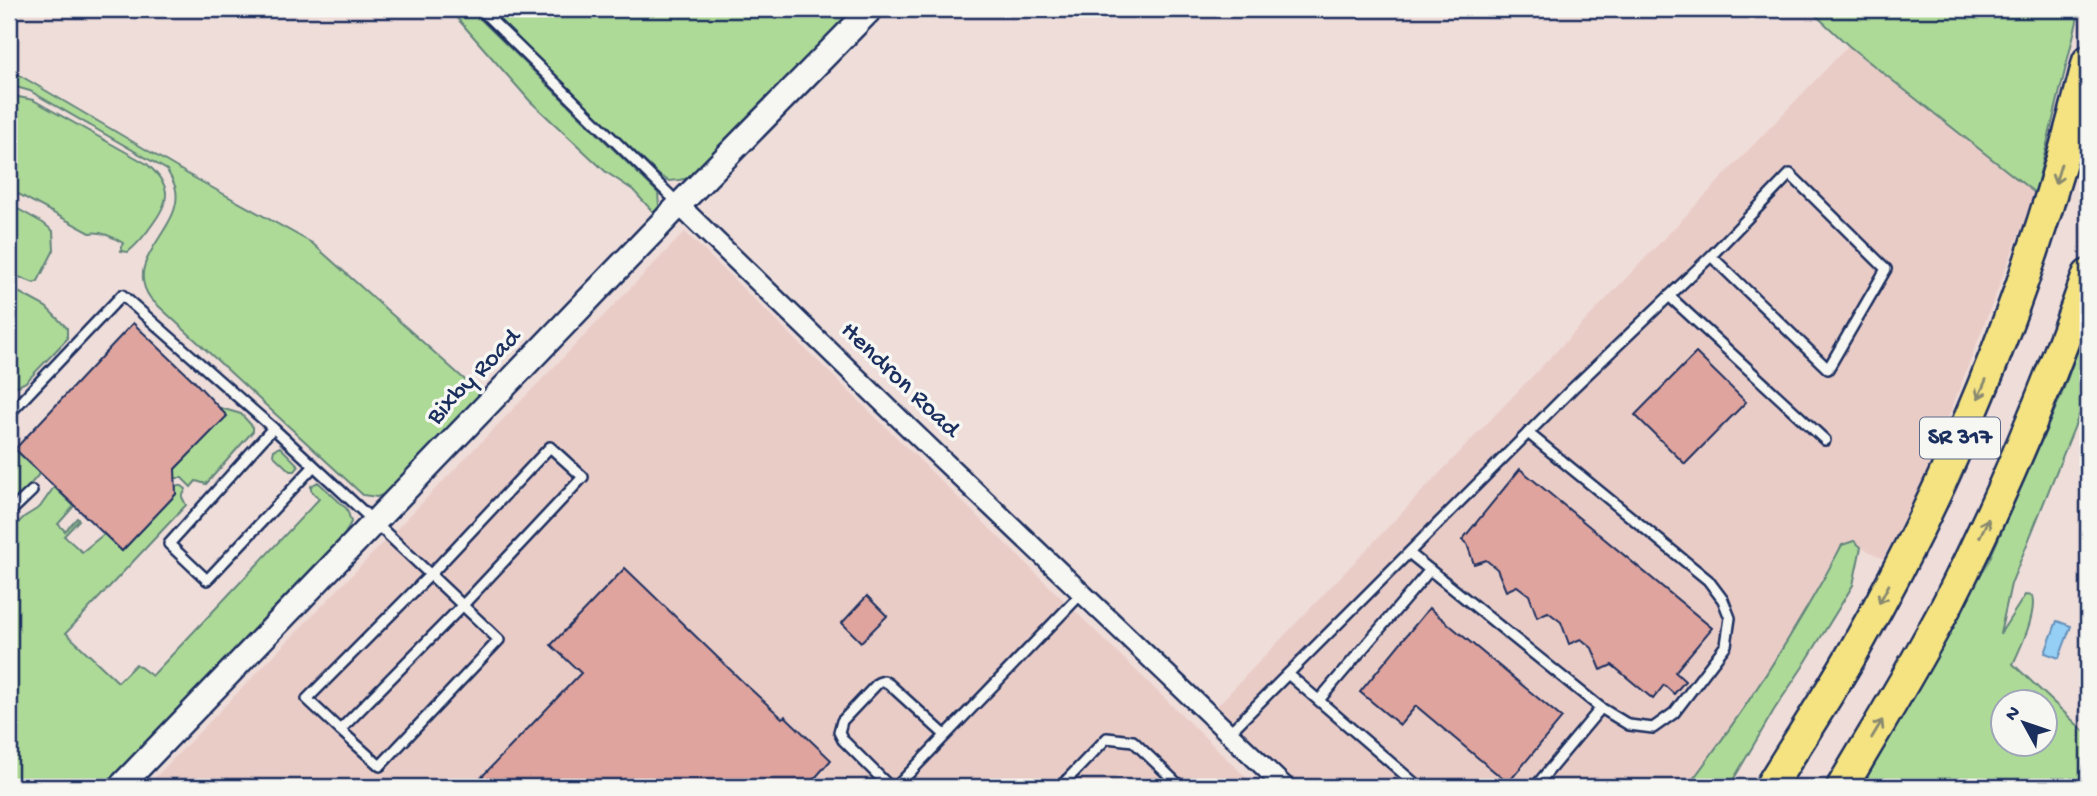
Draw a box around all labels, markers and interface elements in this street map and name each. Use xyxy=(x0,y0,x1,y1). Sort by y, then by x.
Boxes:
one-way arrow xyxy=(2050,163,2063,185)
street label: Hendron Road xyxy=(833,316,966,447)
street label: Bixby Road xyxy=(421,322,530,433)
one-way arrow xyxy=(1975,378,1988,399)
road number: SR 317 xyxy=(1920,418,2000,458)
one-way arrow xyxy=(1979,518,1992,539)
one-way arrow xyxy=(1877,584,1891,604)
north arrow xyxy=(1988,688,2058,758)
text: N xyxy=(2001,702,2026,726)
one-way arrow xyxy=(1870,719,1884,739)

